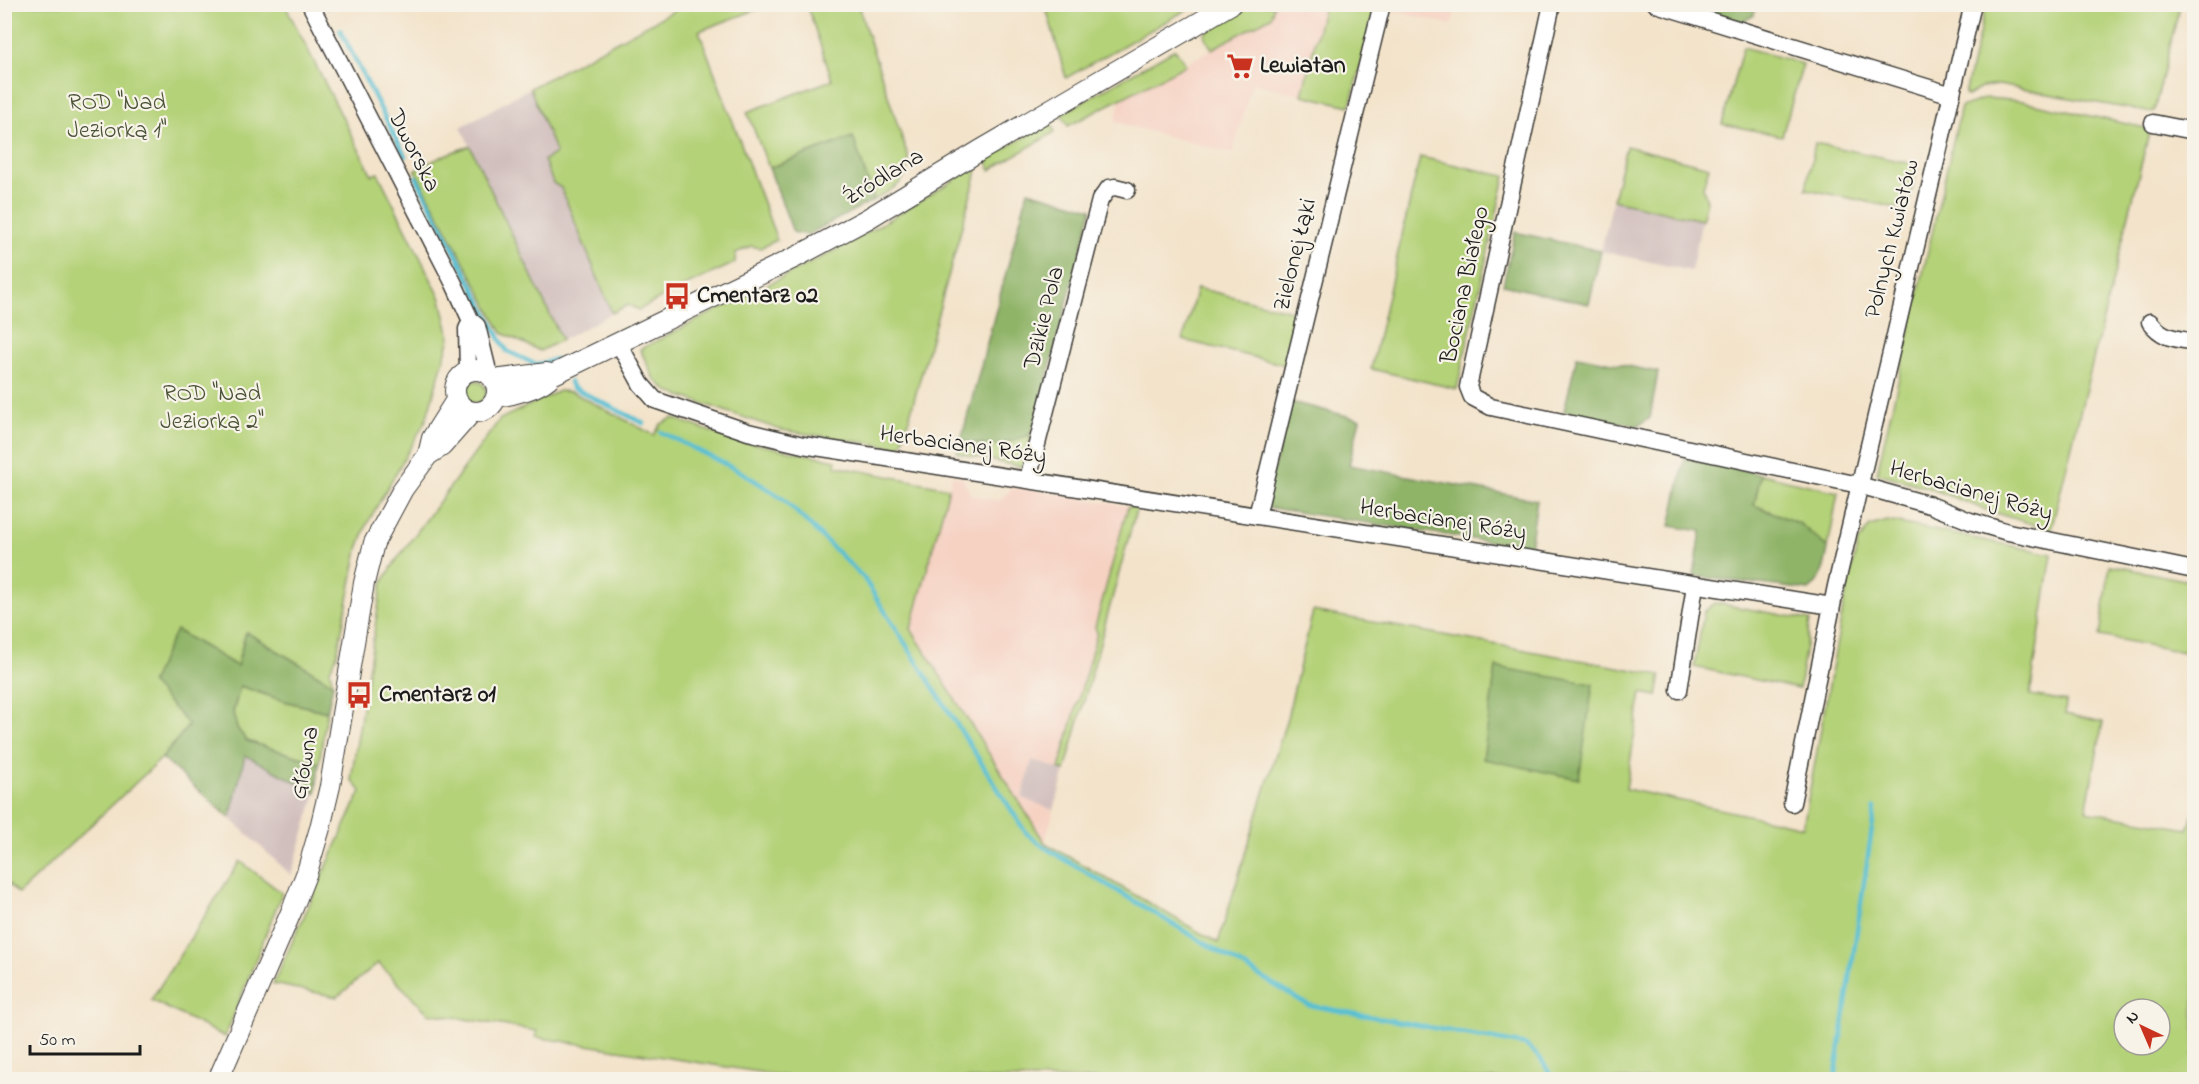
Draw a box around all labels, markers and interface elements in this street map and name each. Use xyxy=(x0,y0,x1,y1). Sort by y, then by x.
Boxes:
place label: Lewiatan xyxy=(1260,49,1346,84)
supermarket icon: Lewiatan xyxy=(1225,51,1255,81)
park label: ROD "Nad Jeziorką 1" xyxy=(67,86,167,149)
street label: Dworska xyxy=(377,103,449,198)
street label: Źródlana xyxy=(837,140,931,216)
street label: Polnych Kwiatów xyxy=(1856,156,1931,323)
street label: Zielonej Łąki xyxy=(1265,195,1327,315)
street label: Bociana Białego xyxy=(1432,203,1500,368)
street label: Dzikie Pola xyxy=(1015,263,1075,374)
place label: Cmentarz 02 xyxy=(697,279,818,314)
bus stop icon: Cmentarz 02 xyxy=(662,281,692,311)
park label: ROD "Nad Jeziorką 2" xyxy=(160,377,264,440)
street label: Herbacianej Róży xyxy=(877,417,1049,476)
street label: Herbacianej Róży xyxy=(1885,452,2057,533)
street label: Herbacianej Róży xyxy=(1357,491,1529,552)
place label: Cmentarz 01 xyxy=(379,678,496,713)
bus stop icon: Cmentarz 01 xyxy=(344,680,374,710)
street label: Główna xyxy=(282,724,330,802)
north arrow xyxy=(2112,997,2172,1057)
text: N xyxy=(2121,1005,2145,1030)
scale bar xyxy=(30,1018,140,1056)
text: 50 m xyxy=(39,1028,76,1054)

